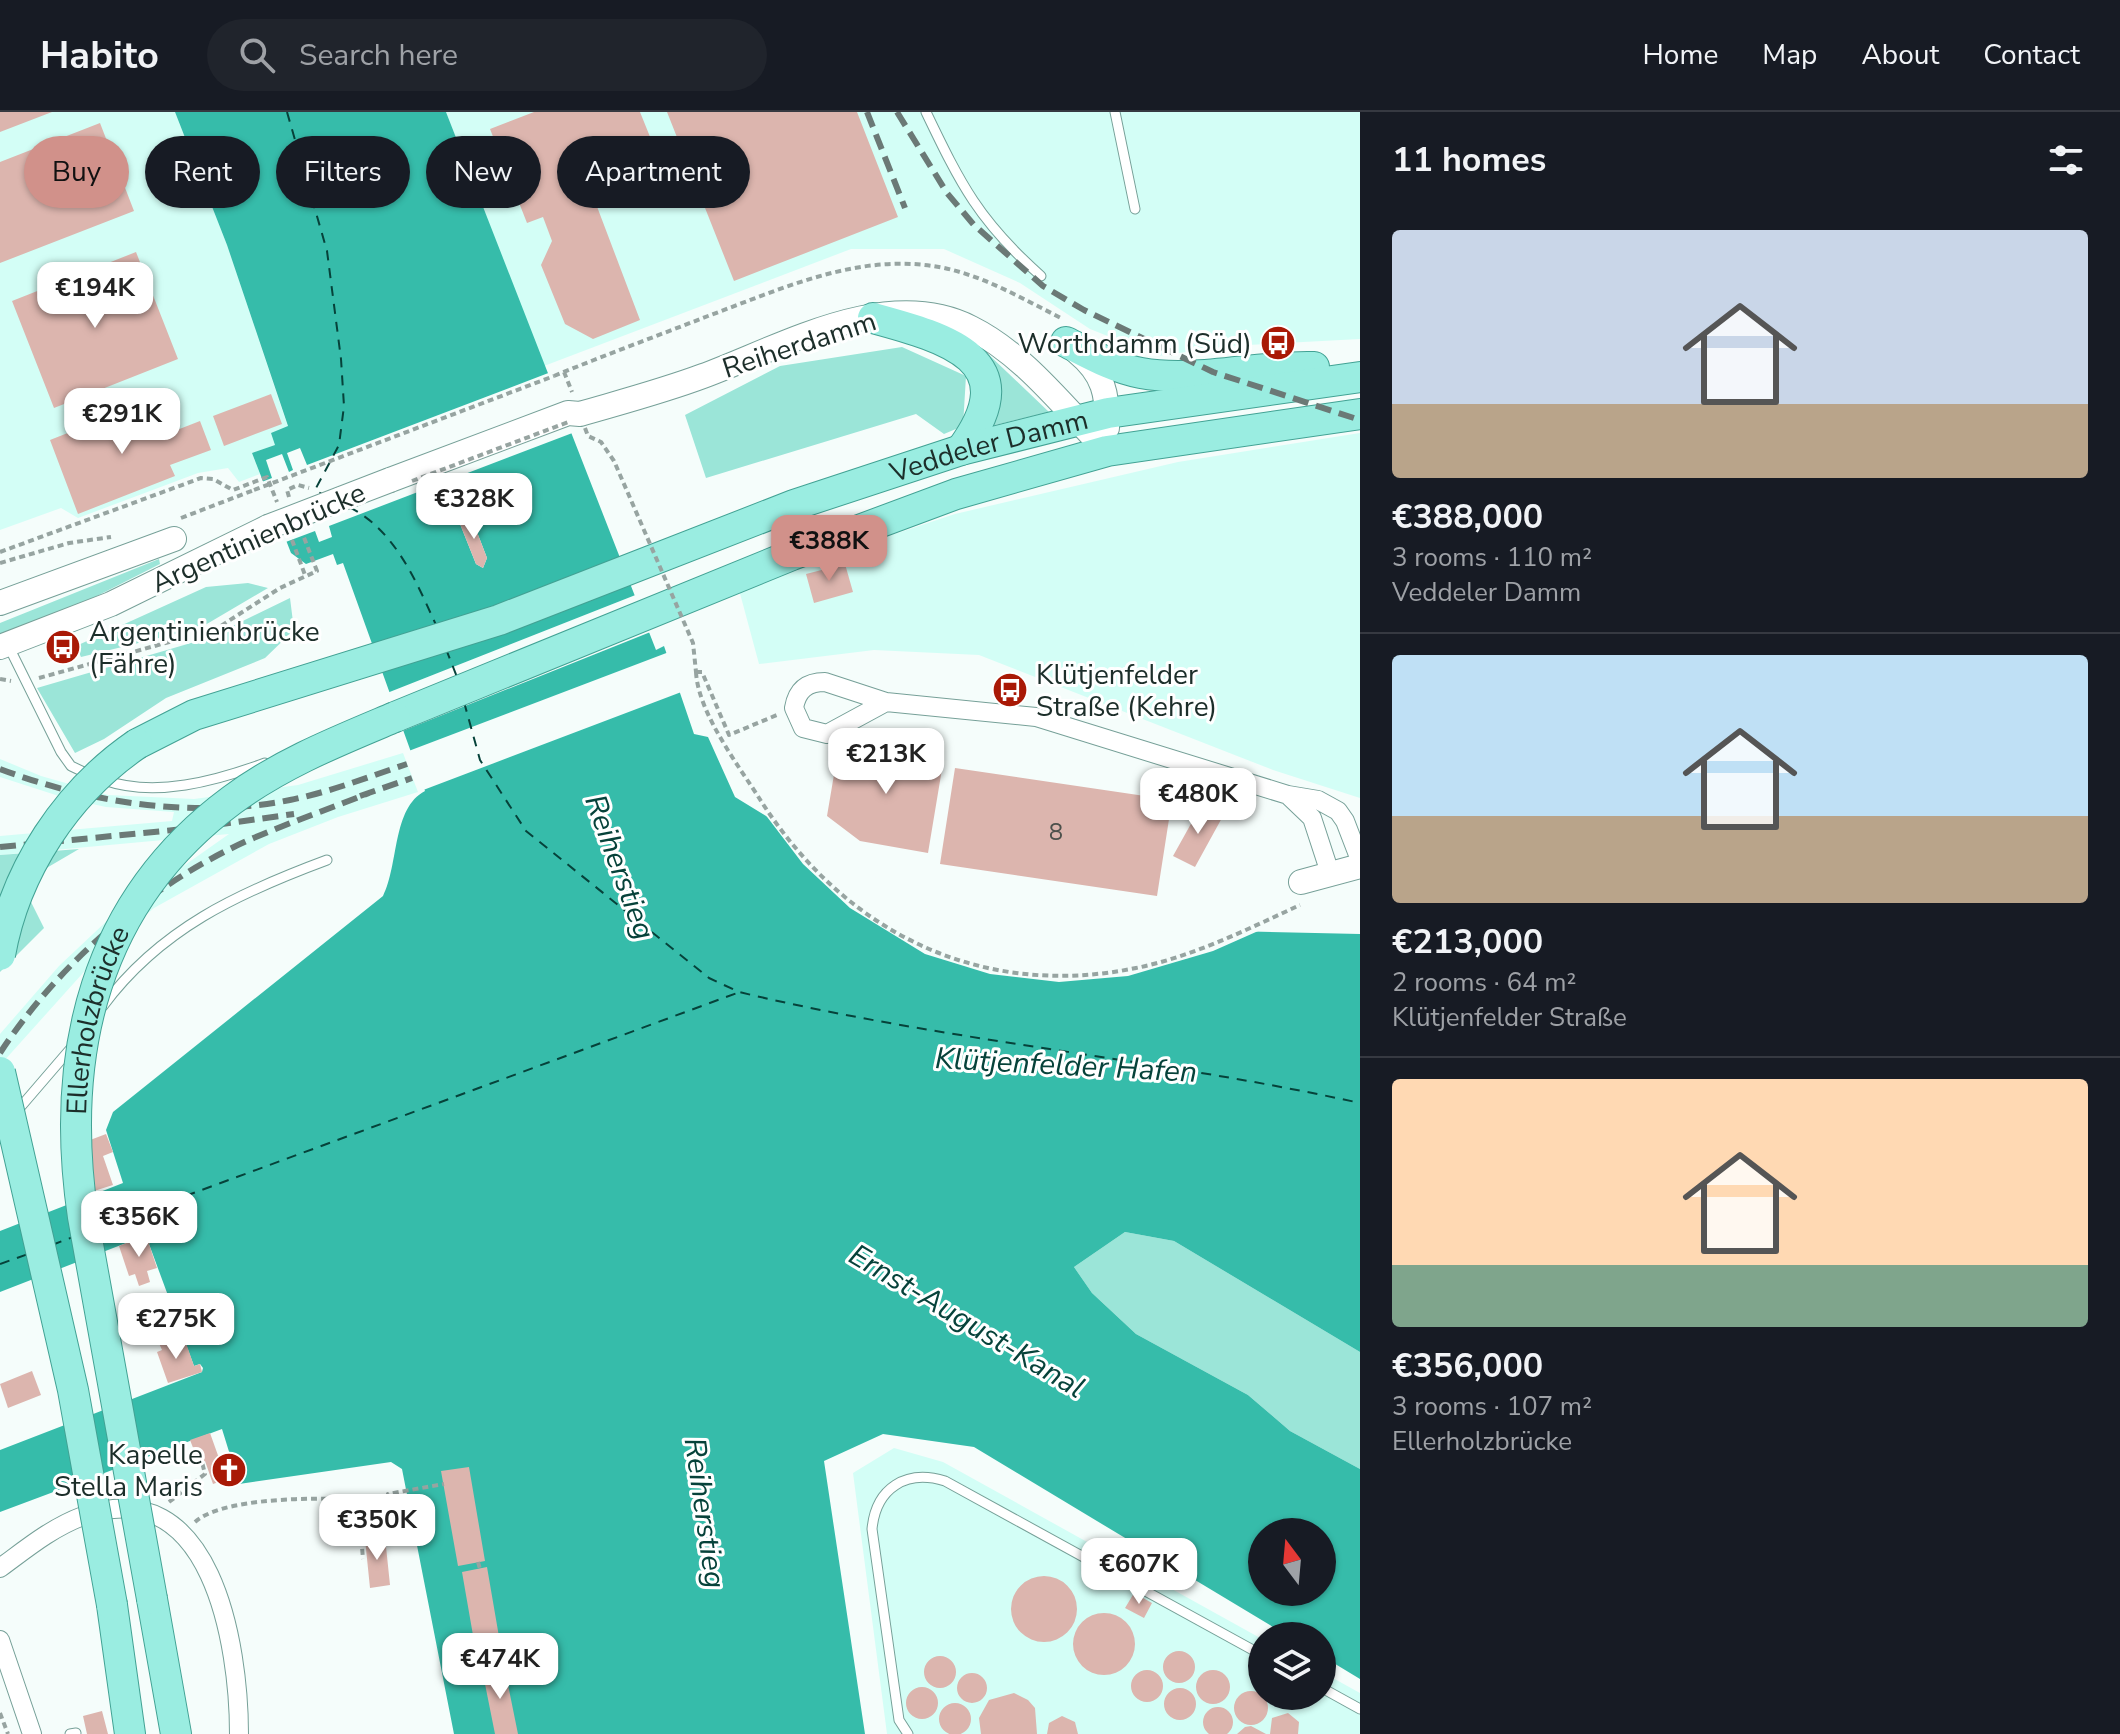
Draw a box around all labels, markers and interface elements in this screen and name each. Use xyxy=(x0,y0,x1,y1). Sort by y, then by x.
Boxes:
search box xyxy=(207,19,767,91)
text: Habito xyxy=(40,30,159,81)
icon: search xyxy=(235,33,279,77)
text: Search here xyxy=(299,35,458,76)
text: Home xyxy=(1643,36,1718,74)
text: Map xyxy=(1762,36,1817,74)
text: About xyxy=(1861,36,1939,74)
text: Contact xyxy=(1983,36,2080,74)
chip: Buy xyxy=(24,136,129,208)
chip: Rent xyxy=(145,136,260,208)
chip: Filters xyxy=(276,136,410,208)
chip: New xyxy=(426,136,541,208)
chip: Apartment xyxy=(557,136,750,208)
text: 11 homes xyxy=(1392,137,1546,183)
icon: filters xyxy=(2044,138,2088,182)
pin: €194K xyxy=(39,262,151,330)
text: €194K xyxy=(55,270,135,305)
icon: home xyxy=(1668,282,1812,426)
street label: Reiherdamm xyxy=(718,302,881,388)
bus stop icon: Worthdamm (Süd) xyxy=(1259,324,1297,362)
place label: Worthdamm (Süd) xyxy=(1017,325,1252,363)
pin: €291K xyxy=(66,388,178,456)
text: €291K xyxy=(82,396,162,431)
street label: Veddeler Damm xyxy=(884,401,1092,492)
pin: €328K xyxy=(418,473,530,541)
street label: Argentinienbrücke xyxy=(145,474,371,602)
text: €328K xyxy=(434,481,514,516)
text: €388,000 xyxy=(1392,494,1543,540)
pin: €388K xyxy=(773,515,885,583)
text: €388K xyxy=(789,523,869,558)
text: 3 rooms · 110 m² xyxy=(1392,540,1592,575)
text: Veddeler Damm xyxy=(1392,575,1581,610)
place label: Argentinienbrücke (Fähre) xyxy=(89,613,320,683)
bus stop icon: Argentinienbrücke (Fähre) xyxy=(44,628,82,666)
place label: Klütjenfelder Straße (Kehre) xyxy=(1036,656,1217,726)
bus stop icon: Klütjenfelder Straße (Kehre) xyxy=(991,671,1029,709)
icon: home xyxy=(1668,707,1812,851)
pin: €213K xyxy=(830,728,942,796)
text: €213K xyxy=(846,736,926,771)
pin: €480K xyxy=(1142,768,1254,836)
text: €480K xyxy=(1158,776,1238,811)
water label: Reiherstieg xyxy=(574,789,665,945)
house number: 8 xyxy=(1049,816,1063,848)
street label: Ellerholzbrücke xyxy=(58,919,139,1115)
text: €213,000 xyxy=(1392,919,1543,965)
text: 2 rooms · 64 m² xyxy=(1392,965,1576,1000)
text: Klütjenfelder Straße xyxy=(1392,1000,1627,1035)
water label: Klütjenfelder Hafen xyxy=(934,1038,1198,1093)
icon: home xyxy=(1668,1131,1812,1275)
pin: €356K xyxy=(83,1191,195,1259)
text: €356K xyxy=(99,1199,179,1234)
water label: Ernst-August-Kanal xyxy=(841,1235,1092,1408)
pin: €275K xyxy=(120,1293,232,1361)
text: €275K xyxy=(136,1301,216,1336)
text: €356,000 xyxy=(1392,1343,1543,1389)
text: 3 rooms · 107 m² xyxy=(1392,1389,1592,1424)
text: Ellerholzbrücke xyxy=(1392,1424,1572,1459)
water label: Reiherstieg xyxy=(674,1435,735,1591)
place label: Kapelle Stella Maris xyxy=(54,1436,203,1506)
church icon: Kapelle Stella Maris xyxy=(210,1451,248,1489)
pin: €350K xyxy=(321,1494,433,1562)
text: €350K xyxy=(337,1502,417,1537)
north arrow xyxy=(1248,1518,1336,1606)
map controls xyxy=(1248,1518,1336,1710)
pin: €607K xyxy=(1083,1538,1195,1606)
text: €607K xyxy=(1099,1546,1179,1581)
button: layers xyxy=(1248,1622,1336,1710)
pin: €474K xyxy=(444,1633,556,1701)
text: €474K xyxy=(460,1641,540,1676)

